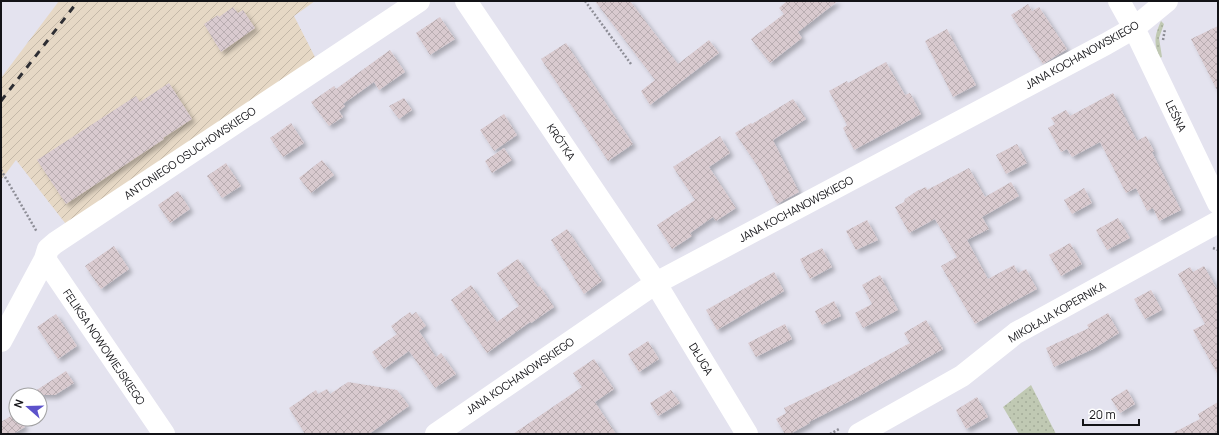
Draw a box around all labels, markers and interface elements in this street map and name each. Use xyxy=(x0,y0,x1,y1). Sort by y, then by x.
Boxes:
street label: JANA KOCHANOWSKIEGO xyxy=(1022,17,1141,92)
street label: LEŚNA xyxy=(1162,98,1190,134)
street label: ANTONIEGO OSUCHOWSKIEGO xyxy=(121,103,259,202)
street label: KRÓTKA xyxy=(544,120,579,163)
street label: JANA KOCHANOWSKIEGO xyxy=(736,172,856,245)
street label: MIKOŁAJA KOPERNIKA xyxy=(1005,278,1108,346)
street label: FELIKSA NOWOWIEJSKIEGO xyxy=(60,286,149,408)
street label: JANA KOCHANOWSKIEGO xyxy=(463,334,577,418)
street label: DŁUGA xyxy=(686,340,717,378)
north arrow xyxy=(8,387,48,427)
text: N xyxy=(10,397,27,410)
scale bar xyxy=(1083,401,1139,427)
text: 20 m xyxy=(1089,406,1116,423)

